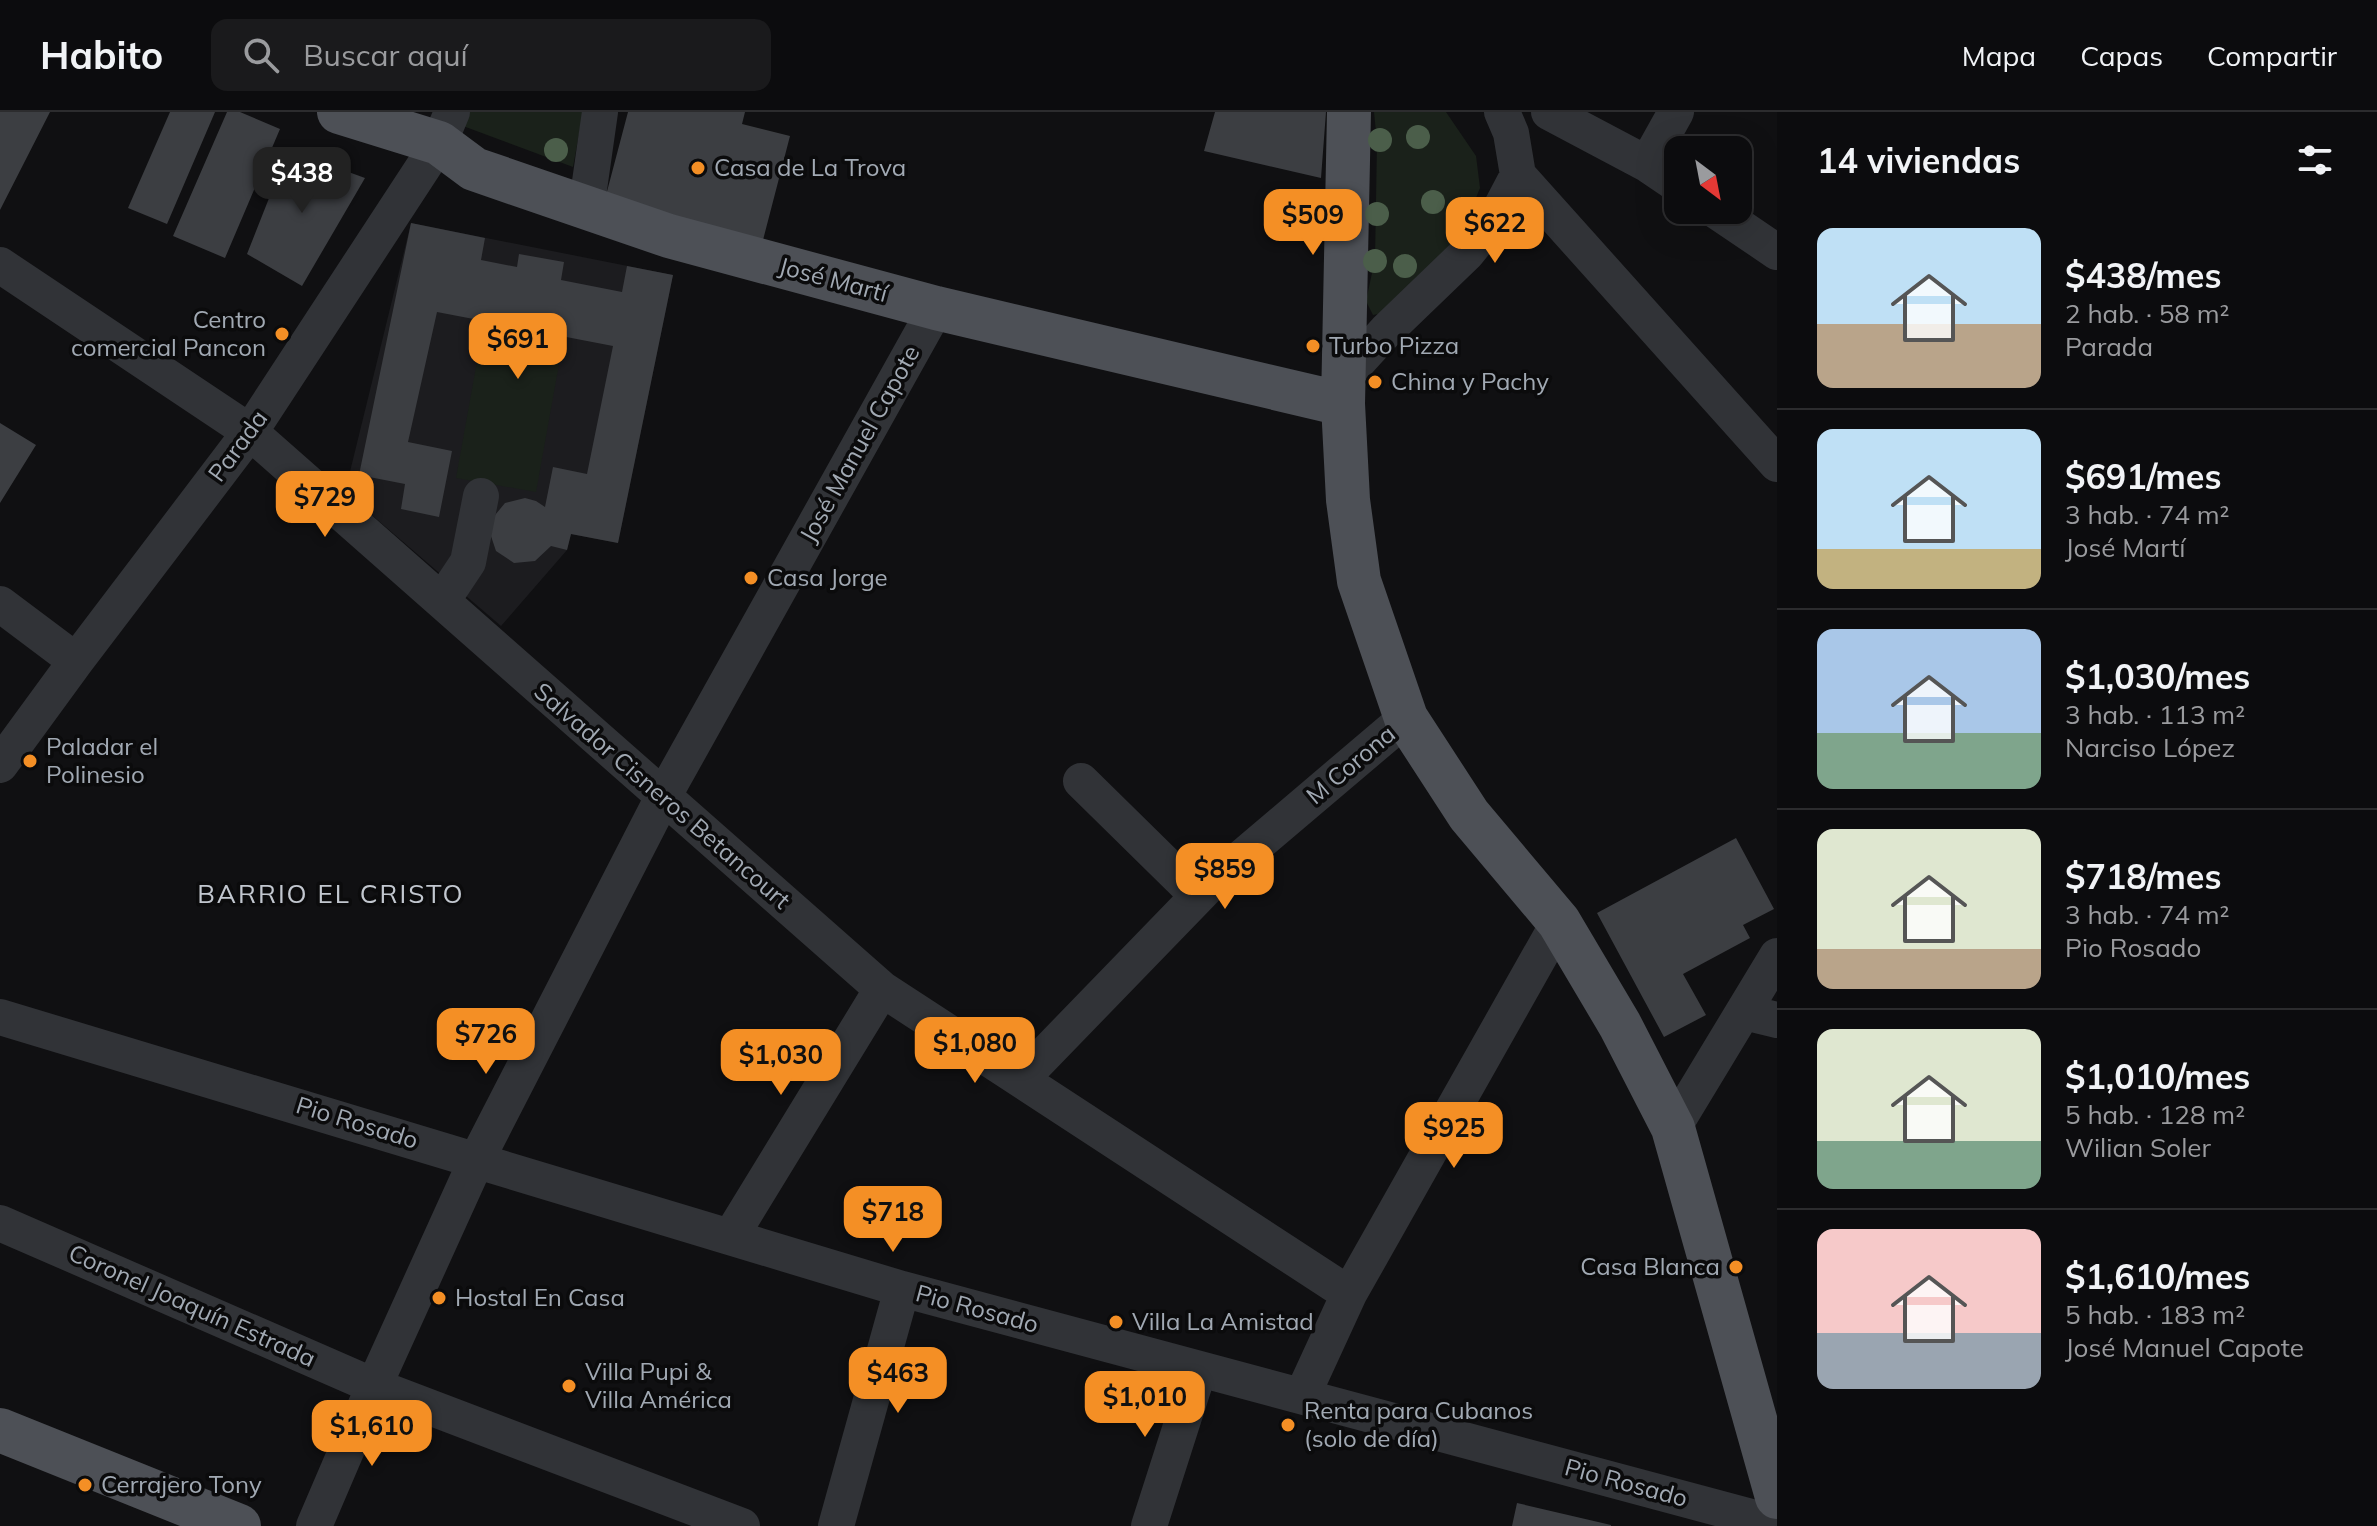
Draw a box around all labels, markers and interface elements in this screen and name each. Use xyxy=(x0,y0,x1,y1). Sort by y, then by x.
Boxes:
search box xyxy=(211,19,771,91)
text: Habito xyxy=(40,31,163,79)
icon: search xyxy=(239,33,283,77)
text: Buscar aquí xyxy=(303,36,468,74)
text: Mapa xyxy=(1962,38,2036,73)
text: Capas xyxy=(2080,38,2163,73)
text: Compartir xyxy=(2207,38,2337,73)
north arrow xyxy=(1664,136,1752,224)
map controls xyxy=(1664,136,1752,224)
icon: filters xyxy=(2293,138,2337,182)
text: 14 viviendas xyxy=(1817,139,2020,182)
pin: $438 xyxy=(255,147,349,215)
place label: Casa de La Trova xyxy=(714,152,906,182)
text: $438 xyxy=(271,156,333,189)
marker: Casa de La Trova xyxy=(689,159,707,177)
pin: $509 xyxy=(1266,189,1360,257)
pin: $622 xyxy=(1448,197,1542,265)
text: $509 xyxy=(1282,198,1344,231)
text: $622 xyxy=(1464,206,1526,239)
street label: José Martí xyxy=(776,250,892,308)
text: $438/mes xyxy=(2065,254,2222,297)
icon: home xyxy=(1881,260,1977,356)
text: 2 hab. · 58 m² xyxy=(2065,297,2229,330)
place label: Centro comercial Pancon xyxy=(71,304,266,362)
pin: $691 xyxy=(471,313,565,381)
text: $691 xyxy=(487,322,549,355)
marker: Centro comercial Pancon xyxy=(273,325,291,343)
place label: Turbo Pizza xyxy=(1329,330,1459,360)
text: Parada xyxy=(2065,330,2153,363)
marker: Turbo Pizza xyxy=(1304,337,1322,355)
street label: José Manuel Capote xyxy=(793,340,926,547)
place label: China y Pachy xyxy=(1391,366,1549,396)
marker: China y Pachy xyxy=(1366,373,1384,391)
street label: Parada xyxy=(201,404,273,487)
text: $691/mes xyxy=(2065,455,2222,498)
icon: home xyxy=(1881,461,1977,557)
pin: $729 xyxy=(278,471,372,539)
text: $729 xyxy=(294,480,356,513)
text: 3 hab. · 74 m² xyxy=(2065,498,2229,531)
text: José Martí xyxy=(2065,531,2186,564)
place label: Casa Jorge xyxy=(767,562,888,592)
marker: Casa Jorge xyxy=(742,569,760,587)
text: $1,030/mes xyxy=(2065,655,2250,698)
icon: home xyxy=(1881,661,1977,757)
street label: Salvador Cisneros Betancourt xyxy=(528,676,797,915)
text: 3 hab. · 113 m² xyxy=(2065,698,2245,731)
street label: M Corona xyxy=(1300,718,1401,810)
place label: Paladar el Polinesio xyxy=(46,731,158,789)
text: Narciso López xyxy=(2065,731,2235,764)
marker: Paladar el Polinesio xyxy=(21,752,39,770)
pin: $859 xyxy=(1178,843,1272,911)
text: $859 xyxy=(1194,852,1256,885)
text: $718/mes xyxy=(2065,855,2222,898)
icon: home xyxy=(1881,861,1977,957)
district label: BARRIO EL CRISTO xyxy=(197,877,465,910)
text: 3 hab. · 74 m² xyxy=(2065,898,2229,931)
text: Pio Rosado xyxy=(2065,931,2201,964)
pin: $726 xyxy=(439,1008,533,1076)
text: $726 xyxy=(455,1017,517,1050)
pin: $1,080 xyxy=(910,1017,1040,1085)
text: $1,080 xyxy=(933,1026,1017,1059)
pin: $1,030 xyxy=(716,1029,846,1097)
text: $1,030 xyxy=(739,1038,823,1071)
text: $1,010/mes xyxy=(2065,1055,2250,1098)
icon: home xyxy=(1881,1061,1977,1157)
street label: Pio Rosado xyxy=(293,1089,422,1155)
text: 5 hab. · 128 m² xyxy=(2065,1098,2245,1131)
pin: $925 xyxy=(1407,1102,1501,1170)
text: $925 xyxy=(1423,1111,1485,1144)
text: Wilian Soler xyxy=(2065,1131,2211,1164)
pin: $718 xyxy=(846,1186,940,1254)
text: $718 xyxy=(862,1195,924,1228)
street label: Coronel Joaquín Estrada xyxy=(64,1237,320,1373)
place label: Casa Blanca xyxy=(1580,1251,1720,1281)
text: $1,610/mes xyxy=(2065,1255,2250,1298)
marker: Casa Blanca xyxy=(1727,1258,1745,1276)
icon: home xyxy=(1881,1261,1977,1357)
street label: Pio Rosado xyxy=(913,1277,1042,1339)
place label: Hostal En Casa xyxy=(455,1282,625,1312)
marker: Hostal En Casa xyxy=(430,1289,448,1307)
text: 5 hab. · 183 m² xyxy=(2065,1298,2245,1331)
place label: Villa La Amistad xyxy=(1132,1306,1314,1336)
marker: Villa La Amistad xyxy=(1107,1313,1125,1331)
text: José Manuel Capote xyxy=(2065,1331,2304,1364)
pin: $463 xyxy=(851,1347,945,1415)
place label: Villa Pupi & Villa América xyxy=(585,1356,732,1414)
text: $463 xyxy=(867,1356,929,1389)
pin: $1,010 xyxy=(1080,1371,1210,1439)
marker: Villa Pupi & Villa América xyxy=(560,1377,578,1395)
text: $1,010 xyxy=(1103,1380,1187,1413)
place label: Renta para Cubanos (solo de día) xyxy=(1304,1395,1533,1453)
pin: $1,610 xyxy=(307,1400,437,1468)
text: $1,610 xyxy=(330,1409,414,1442)
marker: Renta para Cubanos (solo de día) xyxy=(1279,1416,1297,1434)
street label: Pio Rosado xyxy=(1562,1451,1691,1513)
place label: Cerrajero Tony xyxy=(101,1469,262,1499)
marker: Cerrajero Tony xyxy=(76,1476,94,1494)

